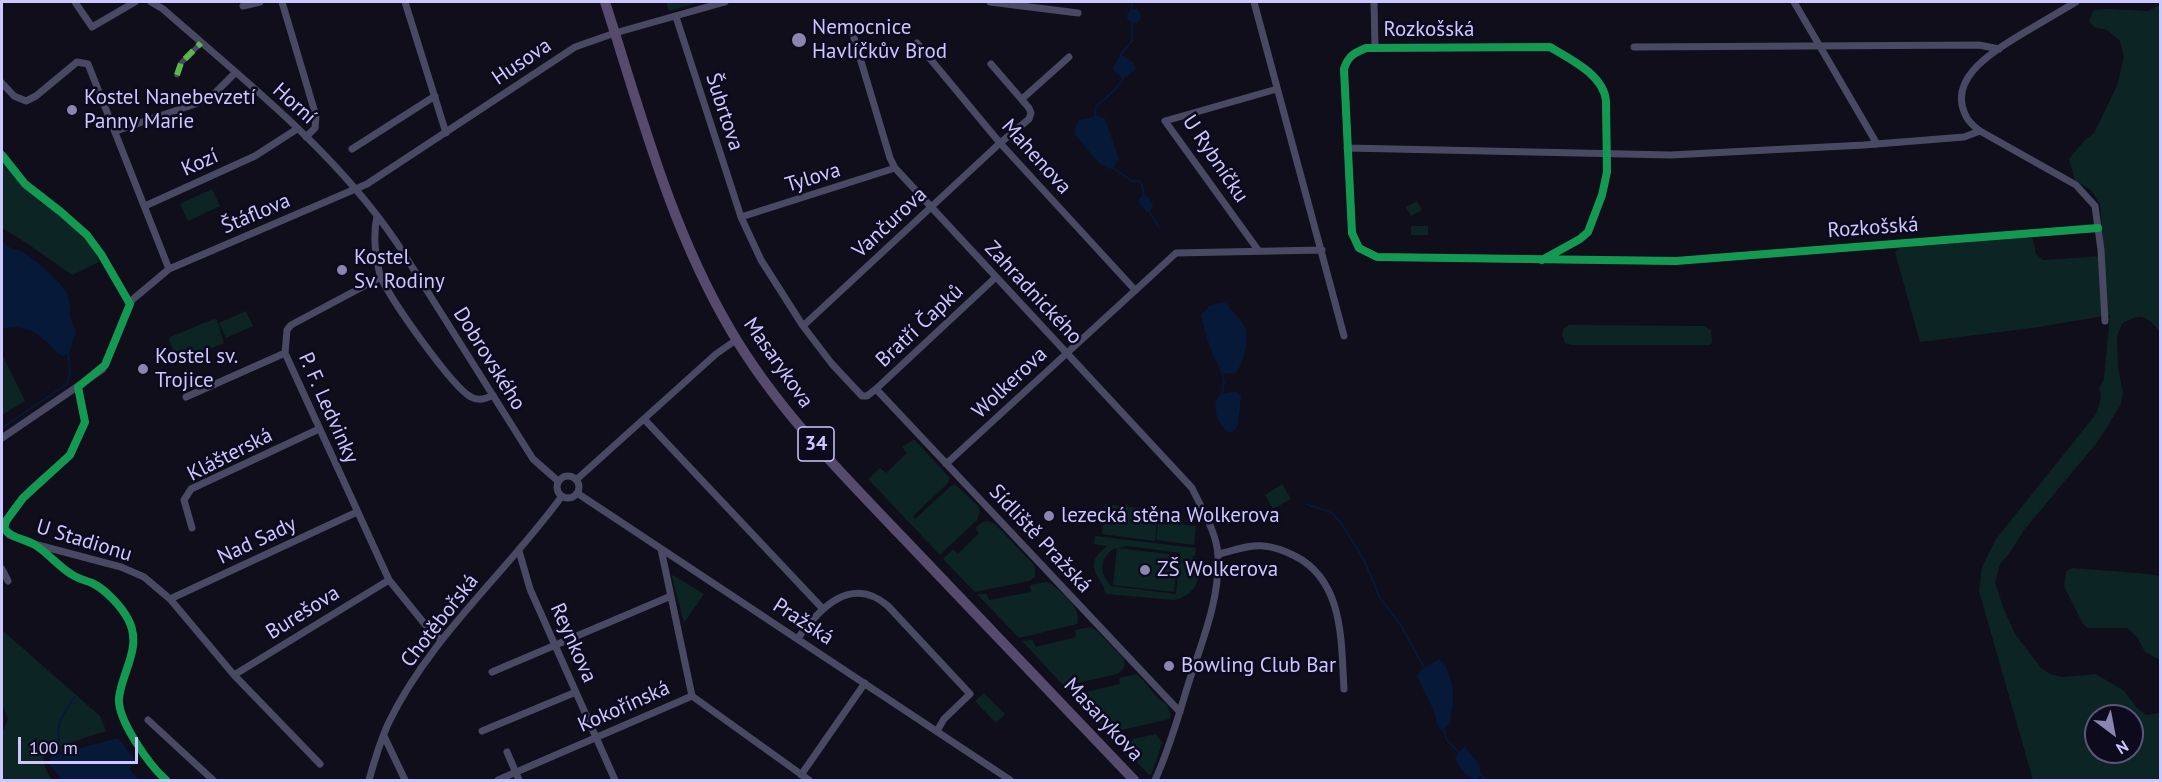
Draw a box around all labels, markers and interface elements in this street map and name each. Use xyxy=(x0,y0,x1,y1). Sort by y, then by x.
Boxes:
place label: Nemocnice Havlíčkův Brod xyxy=(812,15,947,65)
street label: Rozkošská xyxy=(1383,17,1475,43)
marker: Nemocnice Havlíčkův Brod xyxy=(790,31,808,49)
street label: Husova xyxy=(488,33,556,91)
street label: Šubrtova xyxy=(700,70,748,154)
street label: Horní xyxy=(267,78,321,130)
place label: Kostel Nanebevzetí Panny Marie xyxy=(84,85,256,135)
marker: Kostel Nanebevzetí Panny Marie xyxy=(65,103,79,117)
street label: U Rybníčku xyxy=(1177,110,1253,208)
street label: Mahenova xyxy=(996,114,1076,200)
street label: Kozí xyxy=(178,144,222,182)
street label: Tylova xyxy=(782,158,844,198)
street label: Vančurova xyxy=(848,182,932,264)
street label: Štáflova xyxy=(218,188,294,240)
street label: Rozkošská xyxy=(1827,212,1919,244)
street label: Zahradnického xyxy=(979,236,1087,350)
place label: Kostel Sv. Rodiny xyxy=(354,245,445,295)
marker: Kostel Sv. Rodiny xyxy=(335,263,349,277)
street label: Bratří Čapků xyxy=(871,279,969,373)
street label: Dobrovského xyxy=(447,303,531,415)
street label: Masarykova xyxy=(738,313,818,413)
street label: Wolkerova xyxy=(967,342,1053,424)
place label: Kostel sv. Trojice xyxy=(155,344,238,394)
street label: P. F. Ledvinky xyxy=(292,349,364,467)
marker: Kostel sv. Trojice xyxy=(136,362,150,376)
street label: Klášterská xyxy=(183,423,277,487)
road number: 34 xyxy=(798,427,834,461)
street label: Sídliště Pražská xyxy=(983,480,1097,598)
place label: lezecká stěna Wolkerova xyxy=(1061,503,1280,529)
marker: lezecká stěna Wolkerova xyxy=(1042,509,1056,523)
street label: Nad Sady xyxy=(214,512,300,570)
street label: U Stadionu xyxy=(33,514,135,568)
place label: ZŠ Wolkerova xyxy=(1157,557,1278,583)
marker: ZŠ Wolkerova xyxy=(1138,563,1152,577)
street label: Chotěbořská xyxy=(396,569,484,673)
street label: Burešova xyxy=(262,581,344,645)
street label: Pražská xyxy=(768,593,838,651)
street label: Reynkova xyxy=(544,599,602,687)
place label: Bowling Club Bar xyxy=(1181,653,1336,679)
marker: Bowling Club Bar xyxy=(1162,659,1176,673)
street label: Masarykova xyxy=(1058,673,1148,767)
street label: Kokořínská xyxy=(574,676,674,738)
north arrow xyxy=(2084,704,2144,764)
scale bar xyxy=(21,725,141,763)
text: 100 m xyxy=(29,736,78,759)
text: N xyxy=(2113,736,2132,759)

